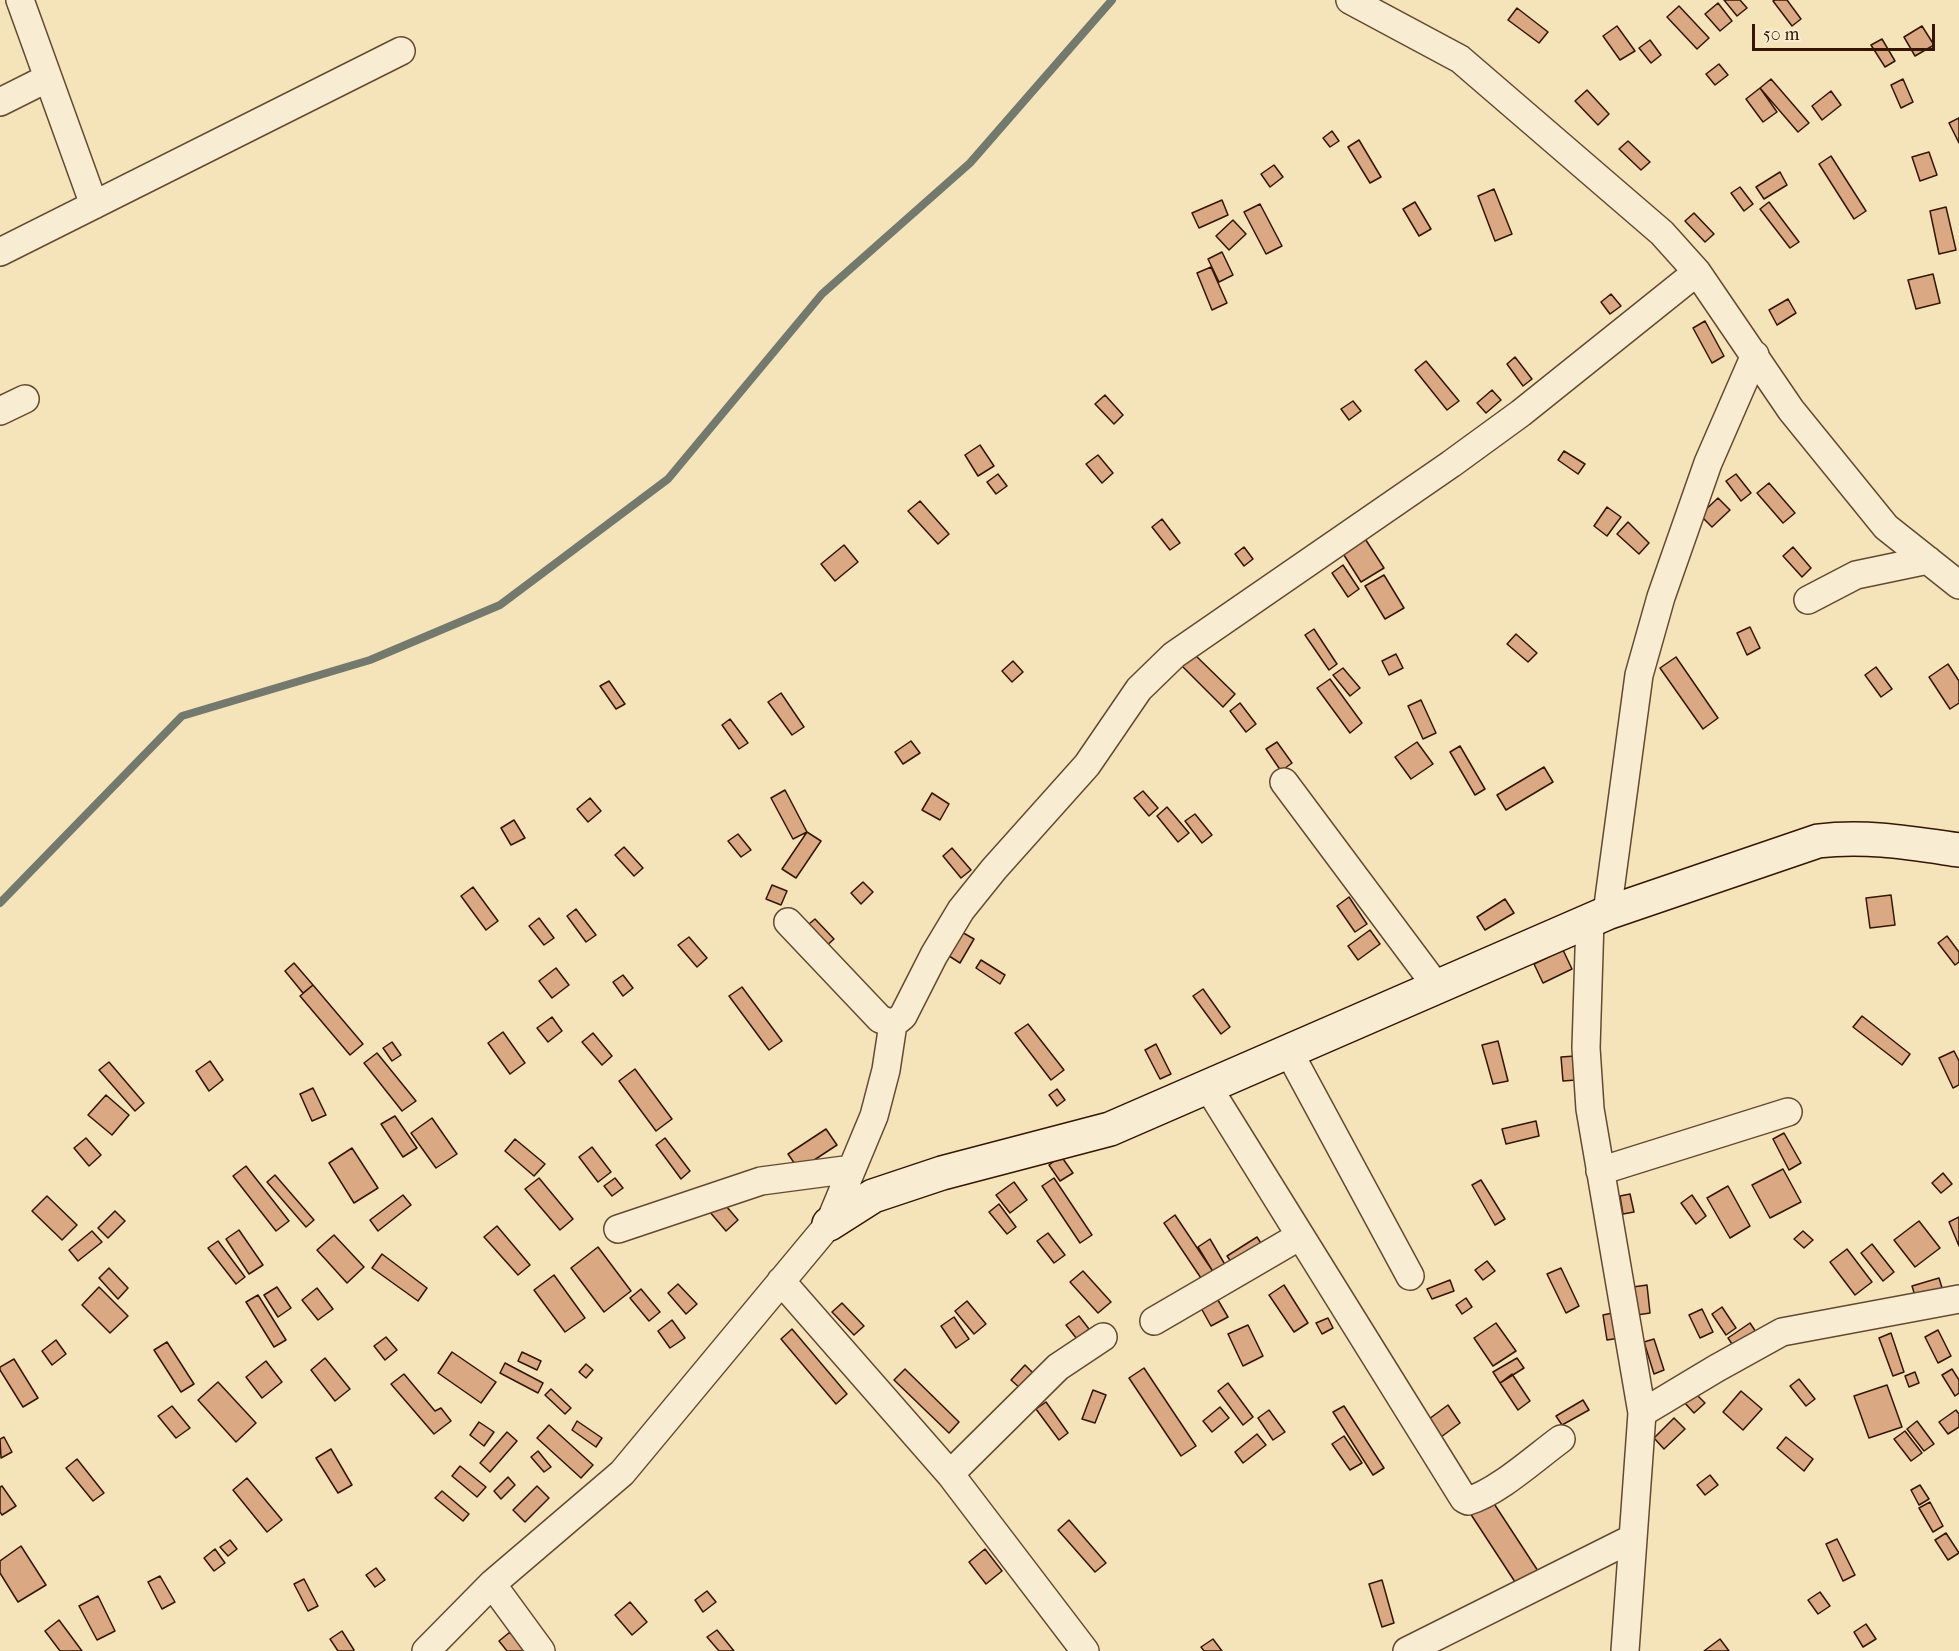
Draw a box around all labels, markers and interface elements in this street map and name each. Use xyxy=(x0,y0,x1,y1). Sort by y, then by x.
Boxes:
scale bar xyxy=(1755,12,1938,50)
text: 50 m xyxy=(1763,24,1799,45)

